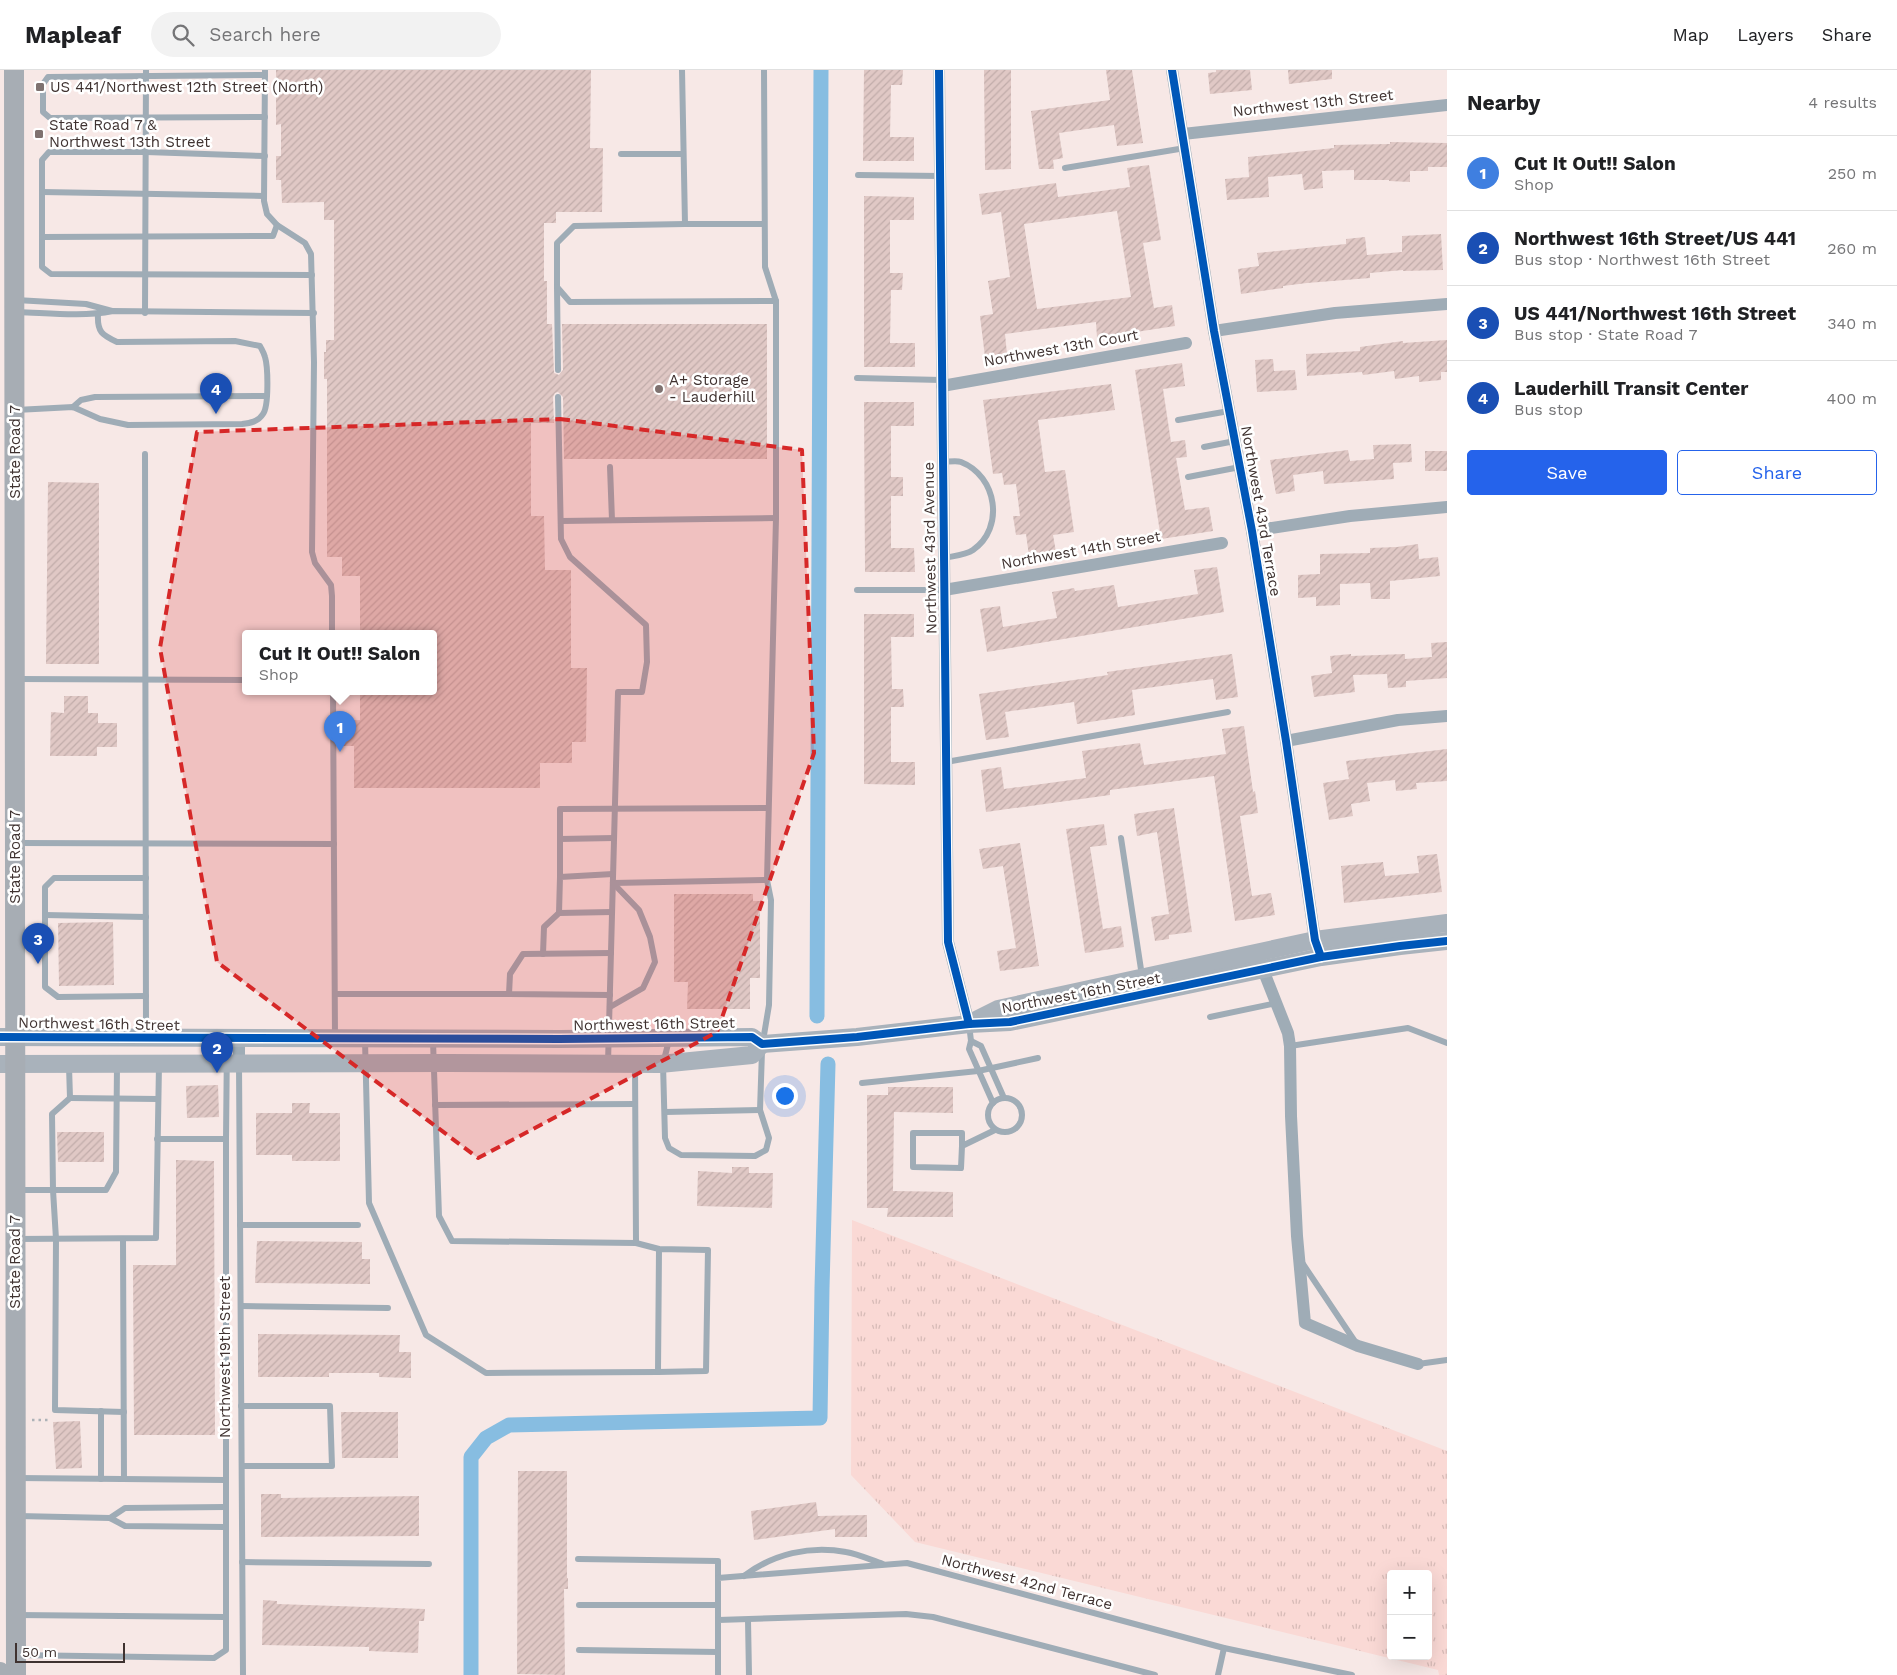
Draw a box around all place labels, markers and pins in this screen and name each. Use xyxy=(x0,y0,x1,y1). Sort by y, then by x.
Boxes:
place label: US 441/Northwest 12th Street (North) xyxy=(50,78,323,96)
marker: US 441/Northwest 12th Street (North) xyxy=(34,81,46,93)
place label: State Road 7 & Northwest 13th Street xyxy=(49,116,211,151)
marker: State Road 7 & Northwest 13th Street xyxy=(33,128,45,140)
place label: A+ Storage - Lauderhill xyxy=(669,371,756,406)
pin: 4 xyxy=(200,373,232,414)
marker: A+ Storage - Lauderhill xyxy=(653,383,665,395)
pin: 1 xyxy=(324,711,356,752)
pin: 3 xyxy=(22,923,54,964)
pin: 2 xyxy=(201,1032,233,1073)

